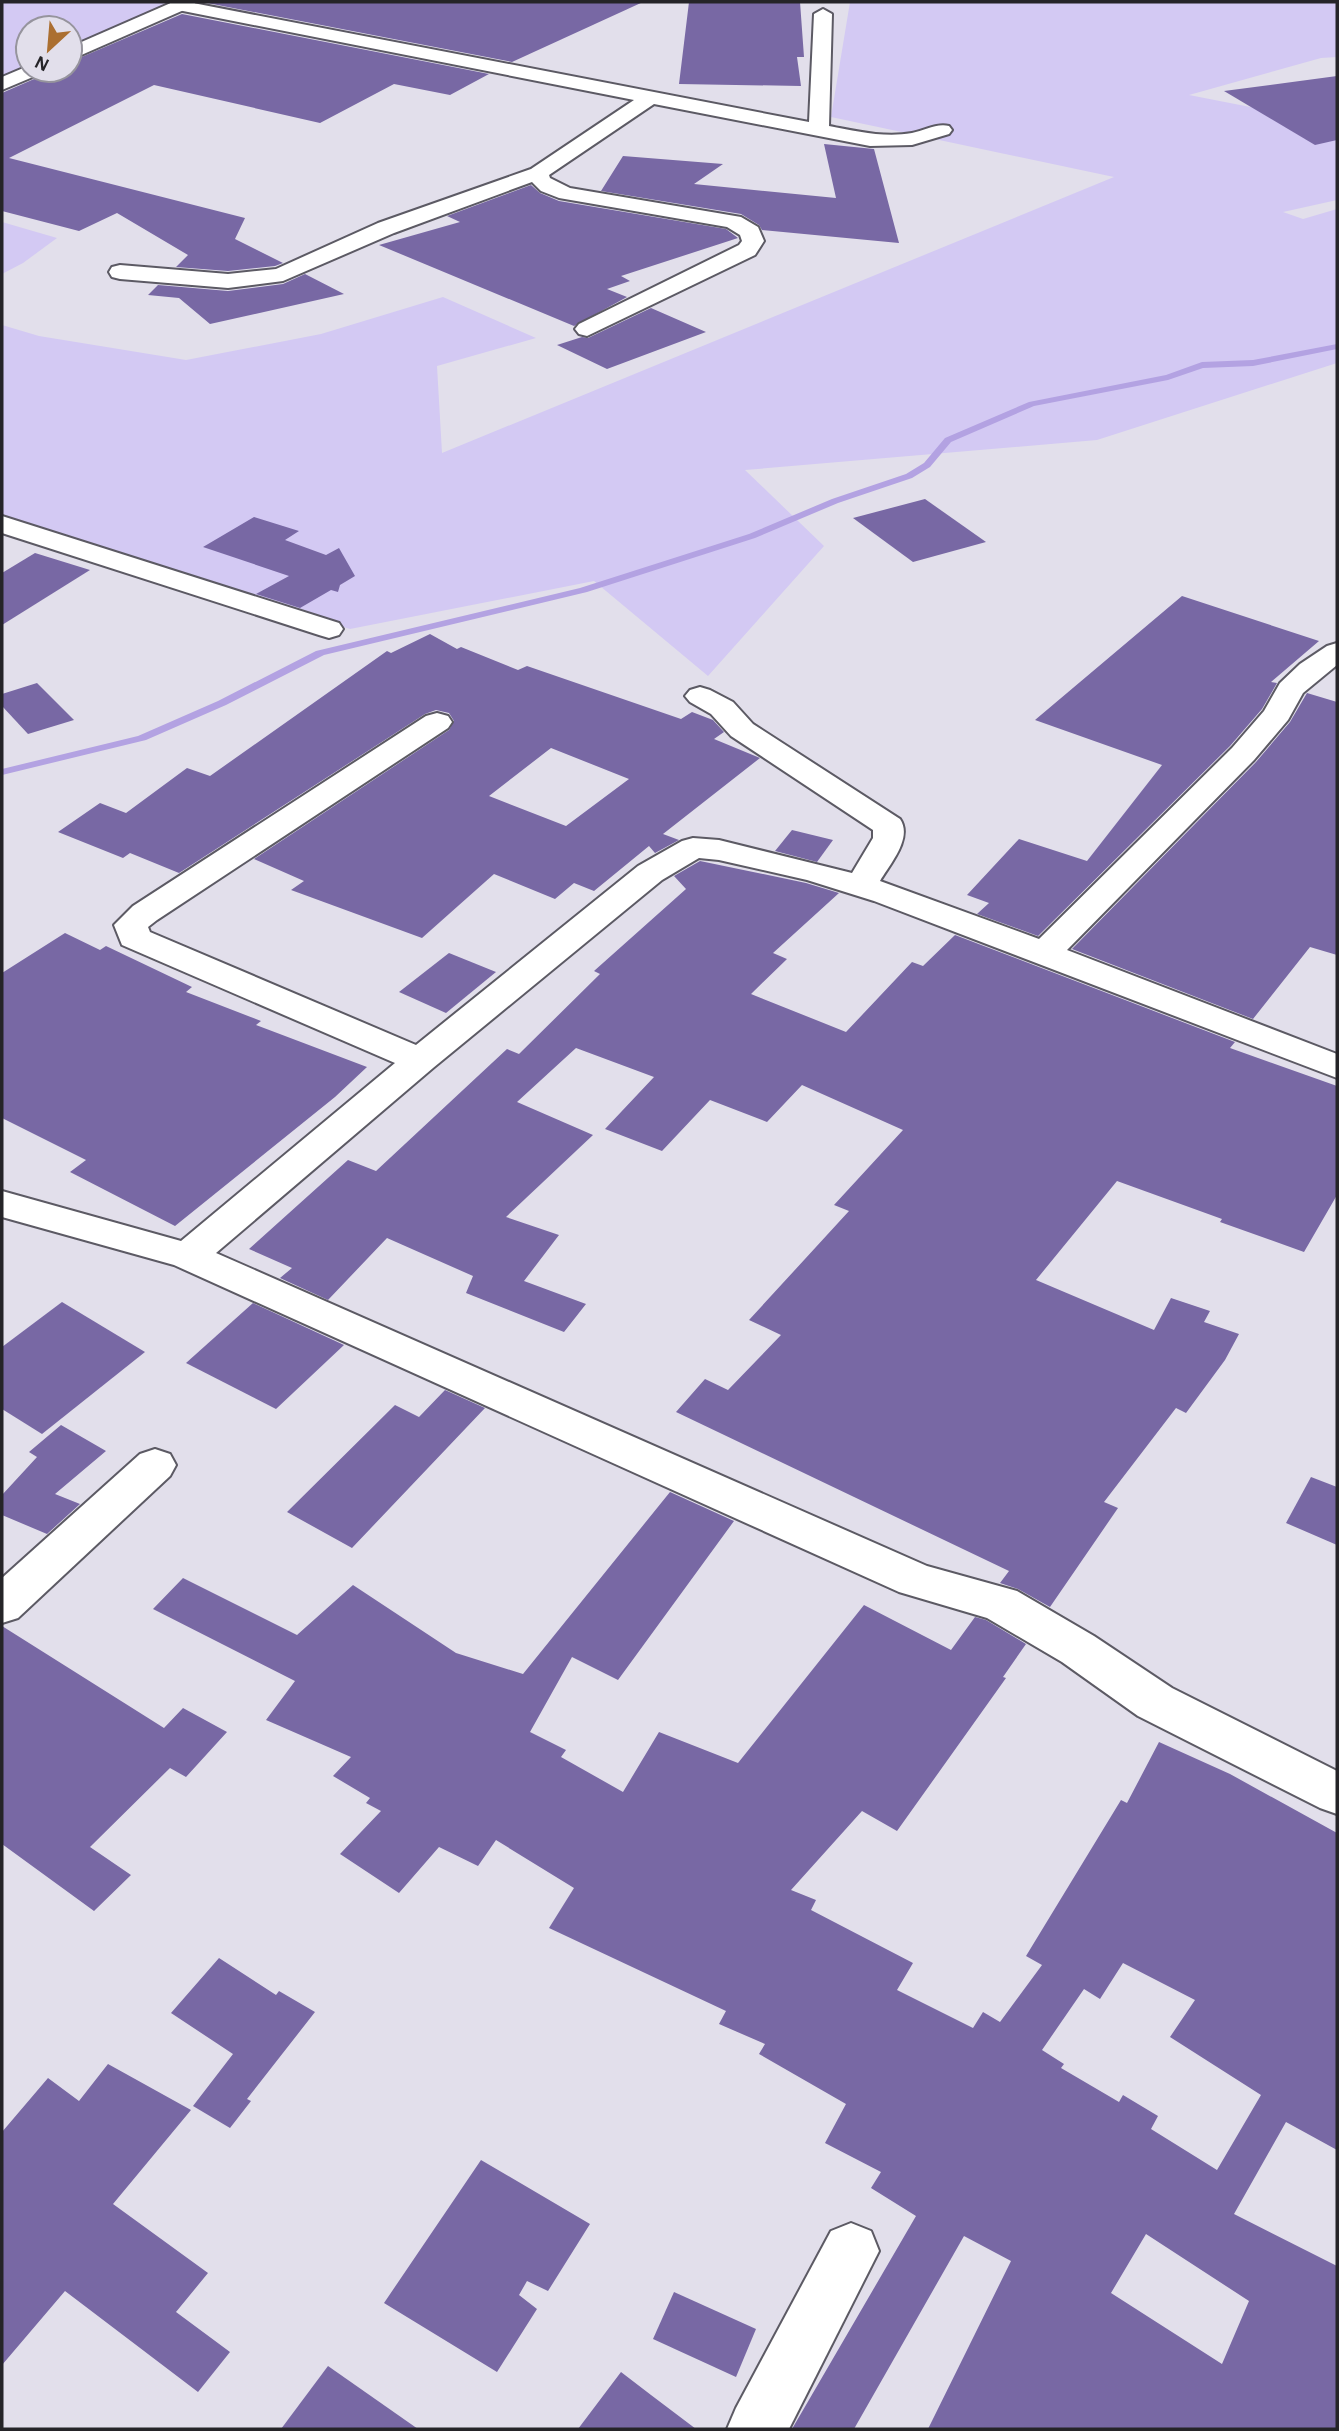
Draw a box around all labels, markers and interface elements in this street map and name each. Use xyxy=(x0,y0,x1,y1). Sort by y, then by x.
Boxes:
north arrow xyxy=(14,14,84,84)
text: N xyxy=(32,51,52,74)

